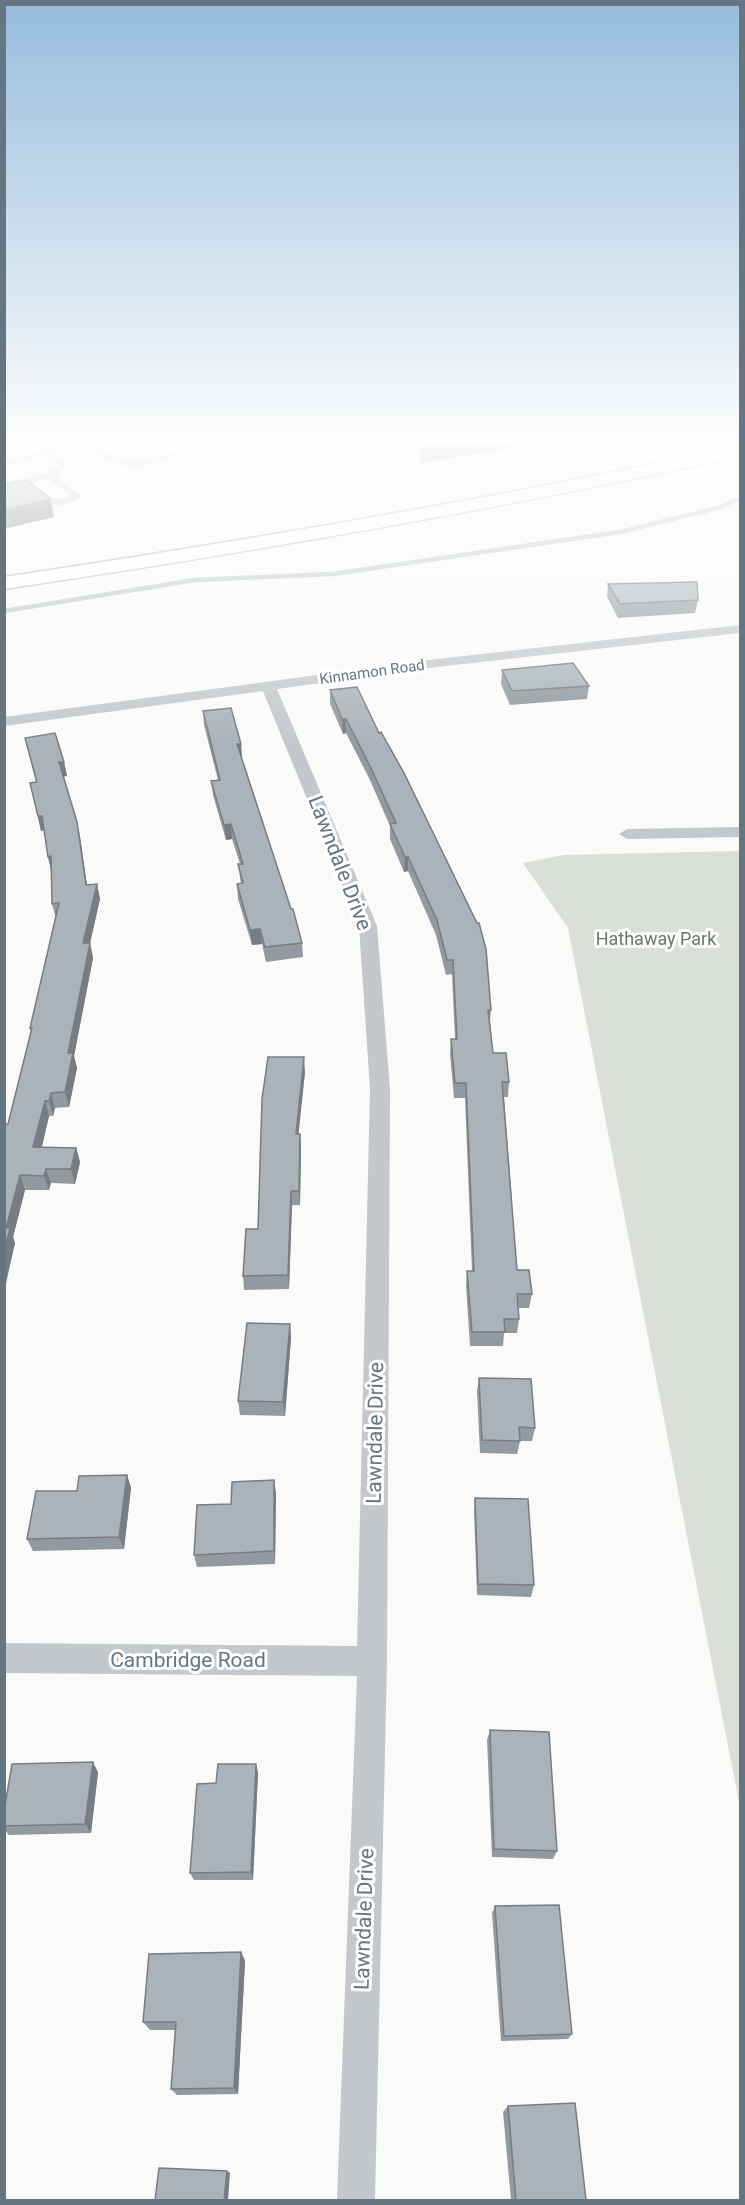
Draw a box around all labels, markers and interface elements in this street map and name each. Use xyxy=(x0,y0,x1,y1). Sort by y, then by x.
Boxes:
street label: Kinnamon Road xyxy=(318,656,426,688)
street label: Lawndale Drive xyxy=(303,792,377,934)
park label: Hathaway Park xyxy=(596,928,717,949)
street label: Lawndale Drive xyxy=(362,1362,388,1504)
street label: Cambridge Road xyxy=(110,1648,266,1672)
street label: Lawndale Drive xyxy=(350,1848,378,1990)

